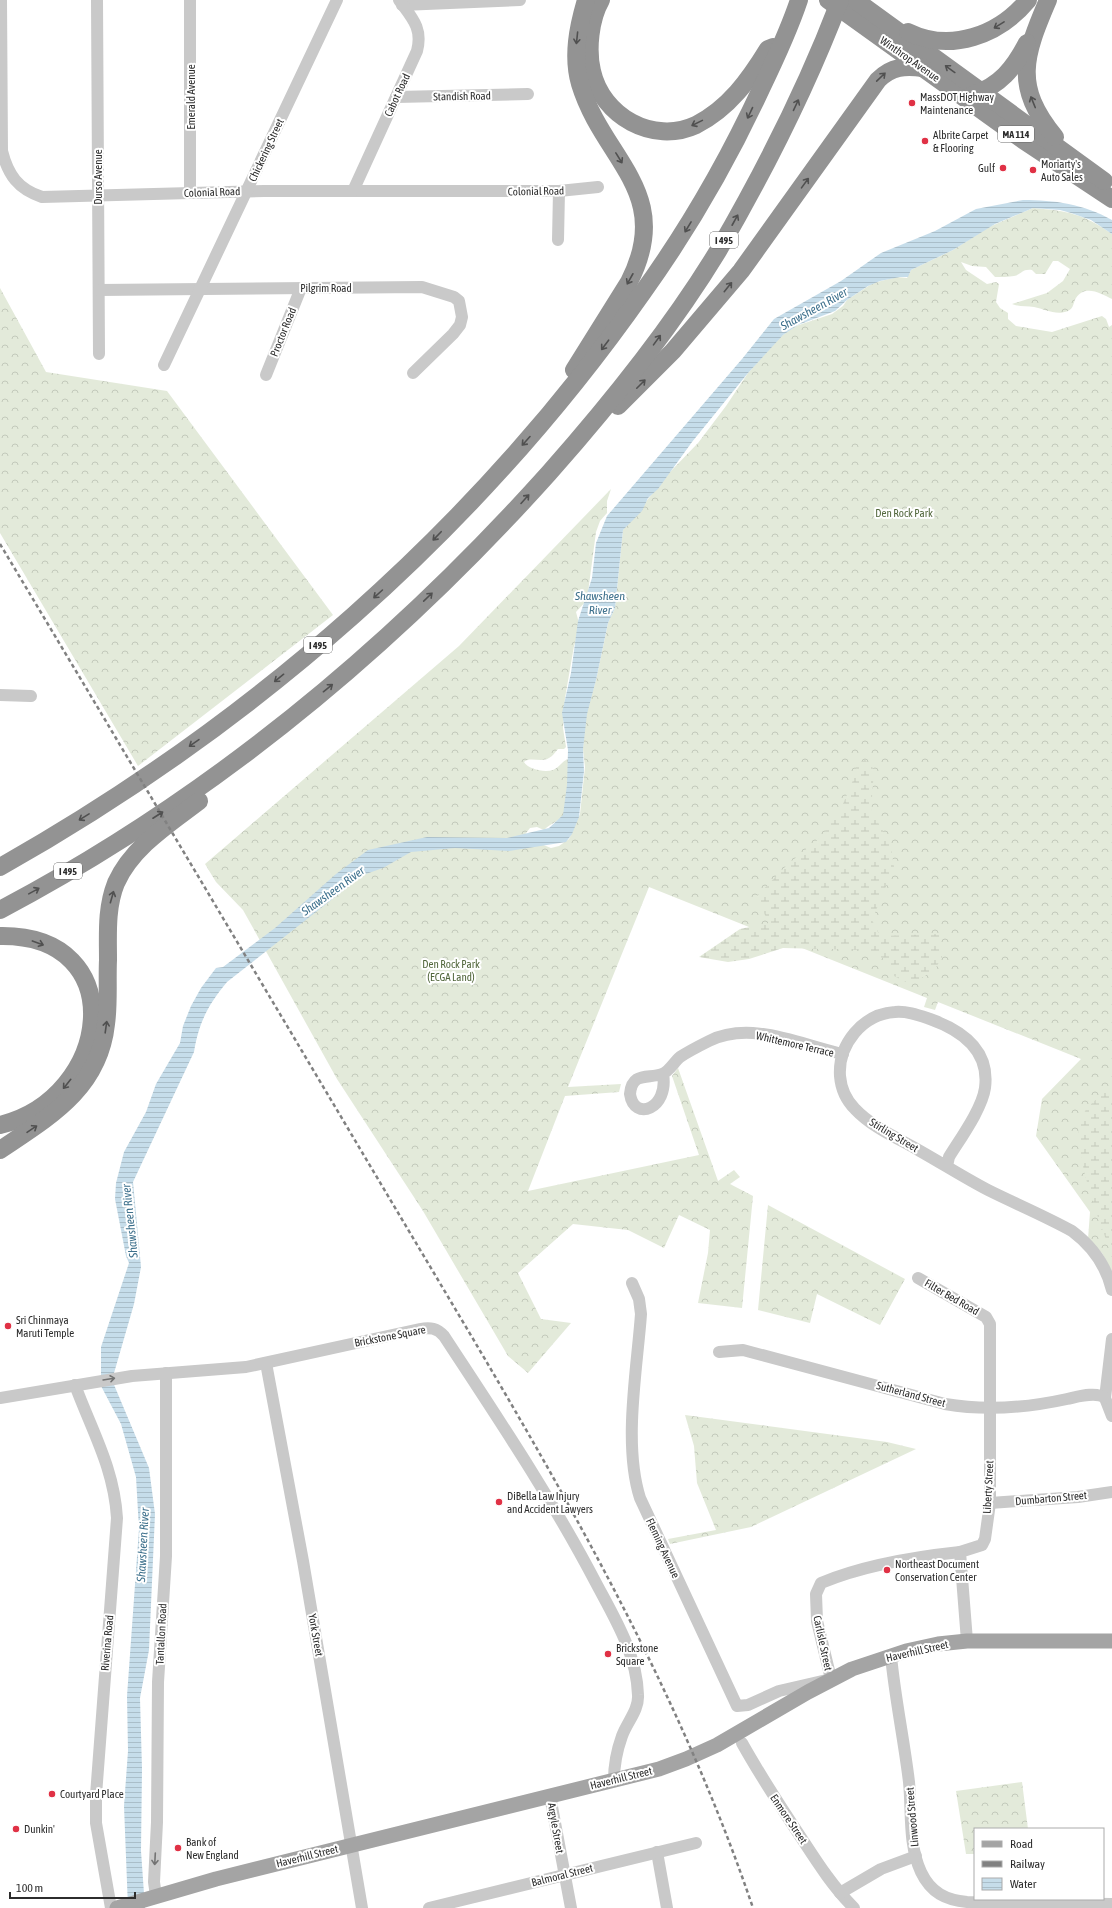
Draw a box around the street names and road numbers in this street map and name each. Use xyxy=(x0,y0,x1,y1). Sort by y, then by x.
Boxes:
street label: Winthrop Avenue xyxy=(878,34,942,84)
street label: Emerald Avenue xyxy=(185,64,197,130)
street label: Cabot Road xyxy=(382,72,412,118)
street label: Standish Road xyxy=(433,89,491,103)
street label: Chickering Street xyxy=(246,117,286,183)
road number: MA 114 xyxy=(998,126,1034,142)
street label: Durso Avenue xyxy=(92,149,104,205)
street label: Colonial Road xyxy=(184,185,240,199)
street label: Colonial Road xyxy=(508,185,564,197)
road number: I 495 xyxy=(710,232,738,248)
street label: Pilgrim Road xyxy=(300,282,352,294)
street label: Proctor Road xyxy=(268,306,298,358)
road number: I 495 xyxy=(304,637,332,653)
road number: I 495 xyxy=(54,863,82,879)
street label: Whittemore Terrace xyxy=(755,1029,835,1059)
street label: Stirling Street xyxy=(867,1116,921,1154)
street label: Filter Bed Road xyxy=(923,1277,981,1317)
street label: Brickstone Square xyxy=(353,1323,427,1349)
street label: Sutherland Street xyxy=(875,1379,947,1409)
street label: Liberty Street xyxy=(981,1460,995,1514)
street label: Dumbarton Street xyxy=(1015,1489,1087,1507)
street label: Fleming Avenue xyxy=(644,1516,682,1580)
street label: Tantallon Road xyxy=(153,1603,169,1665)
street label: York Street xyxy=(306,1613,326,1657)
street label: Riverina Road xyxy=(99,1614,115,1672)
street label: Carlisle Street xyxy=(811,1614,835,1672)
street label: Haverhill Street xyxy=(885,1638,949,1664)
street label: Haverhill Street xyxy=(589,1764,653,1792)
street label: Linwood Street xyxy=(903,1787,921,1847)
street label: Enmore Street xyxy=(768,1792,810,1846)
street label: Argyle Street xyxy=(546,1802,566,1854)
street label: Haverhill Street xyxy=(275,1842,339,1870)
street label: Balmoral Street xyxy=(530,1862,594,1888)

